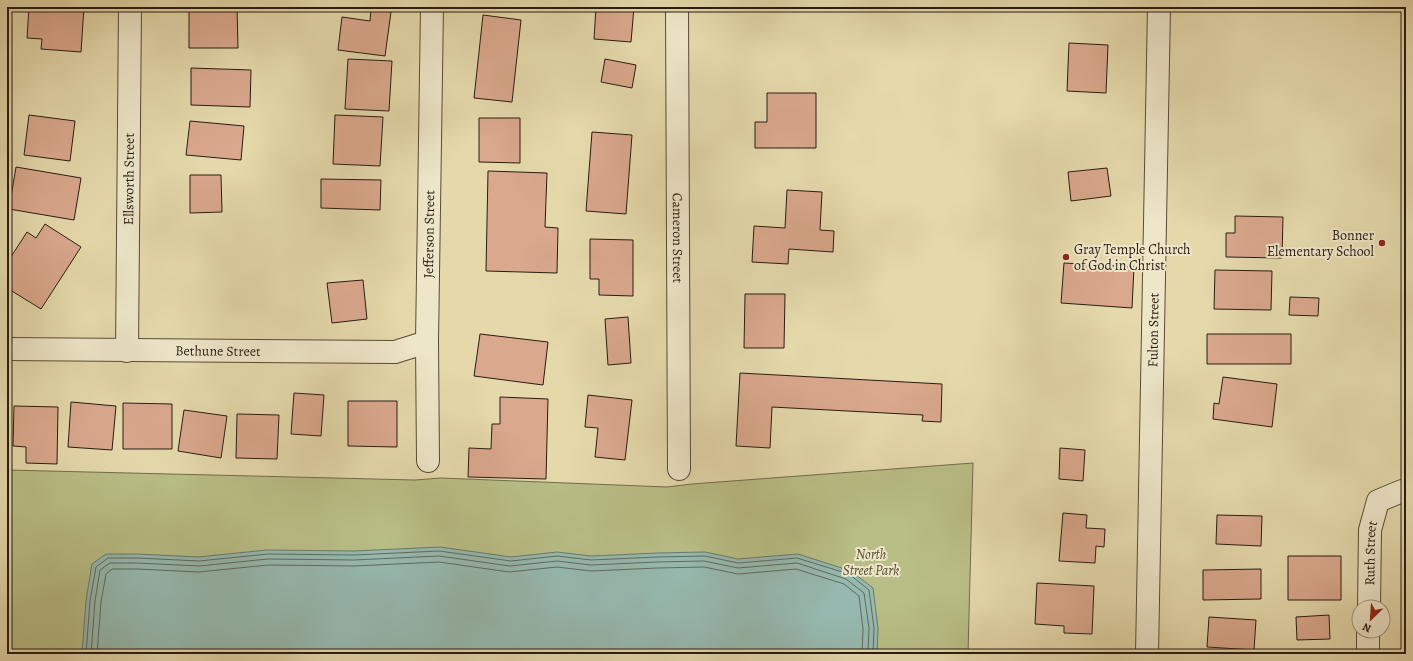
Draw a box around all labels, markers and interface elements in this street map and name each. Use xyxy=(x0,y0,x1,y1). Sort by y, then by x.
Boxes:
street label: Ellsworth Street xyxy=(119,132,139,225)
street label: Jefferson Street xyxy=(419,189,439,278)
street label: Cameron Street xyxy=(668,193,687,284)
place label: Bonner Elementary School xyxy=(1267,226,1375,261)
marker: Bonner Elementary School xyxy=(1377,238,1387,248)
place label: Gray Temple Church of God in Christ xyxy=(1074,240,1191,275)
marker: Gray Temple Church of God in Christ xyxy=(1061,252,1071,262)
street label: Fulton Street xyxy=(1143,292,1164,368)
street label: Bethune Street xyxy=(175,341,261,361)
street label: Ruth Street xyxy=(1360,518,1382,586)
park label: North Street Park xyxy=(843,545,899,580)
north arrow xyxy=(1351,599,1391,639)
text: N xyxy=(1360,619,1374,636)

